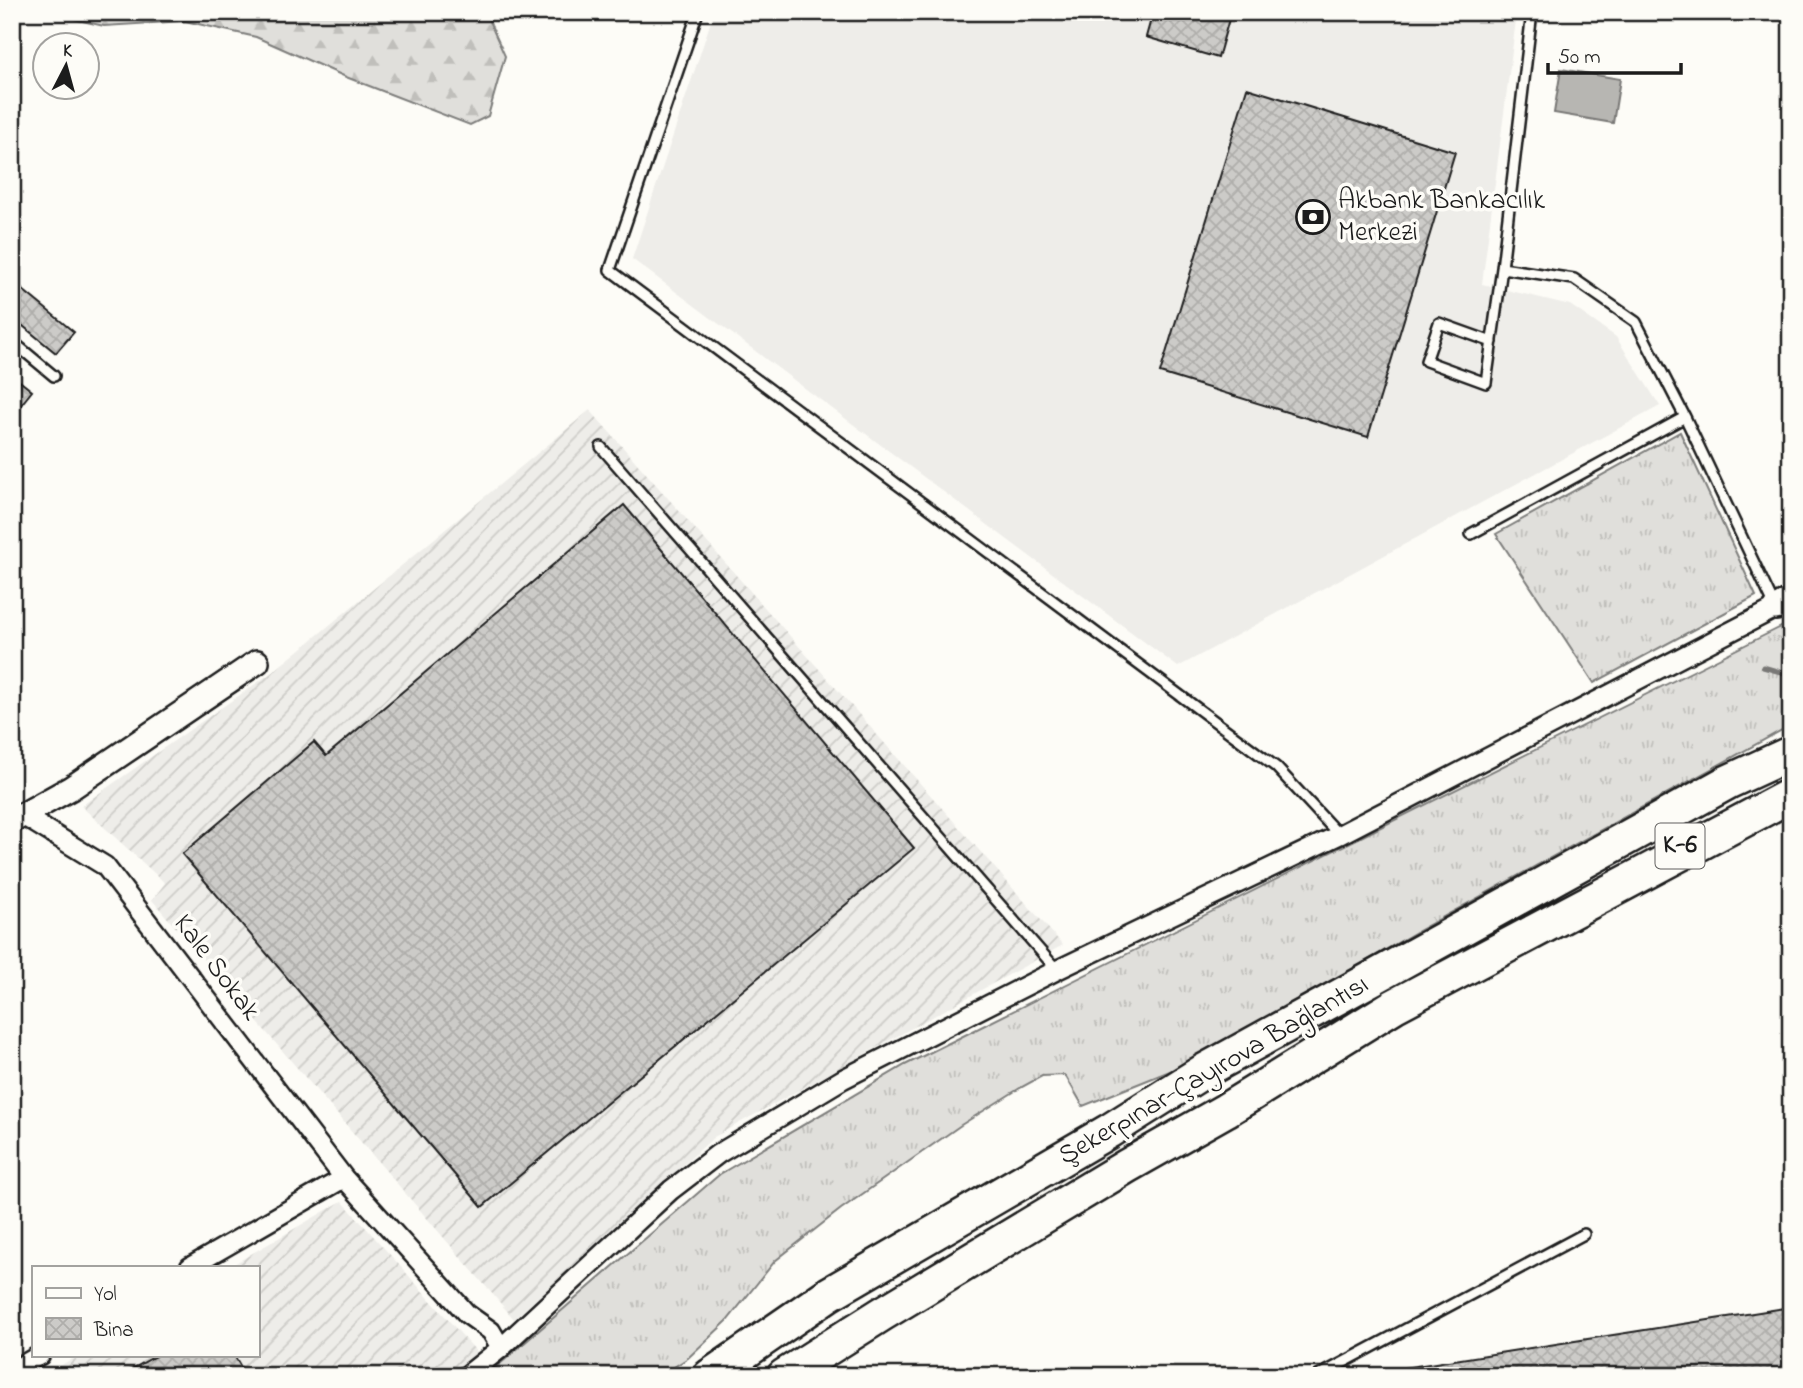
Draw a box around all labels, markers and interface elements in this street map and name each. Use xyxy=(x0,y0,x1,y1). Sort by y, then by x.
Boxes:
north arrow xyxy=(32,32,102,102)
scale bar xyxy=(1548,32,1680,76)
text: K xyxy=(62,38,74,66)
text: 50 m xyxy=(1558,43,1601,73)
place label: Akbank Bankacılık Merkezi xyxy=(1338,181,1546,254)
bank icon: Akbank Bankacılık Merkezi xyxy=(1294,198,1332,236)
road number: K-6 xyxy=(1656,824,1704,868)
street label: Kale Sokak xyxy=(162,906,270,1031)
street label: Şekerpınar-Çayırova Bağlantısı xyxy=(1051,965,1377,1177)
legend xyxy=(32,1266,259,1356)
text: Yol xyxy=(94,1280,117,1310)
text: Bina xyxy=(93,1316,134,1346)

